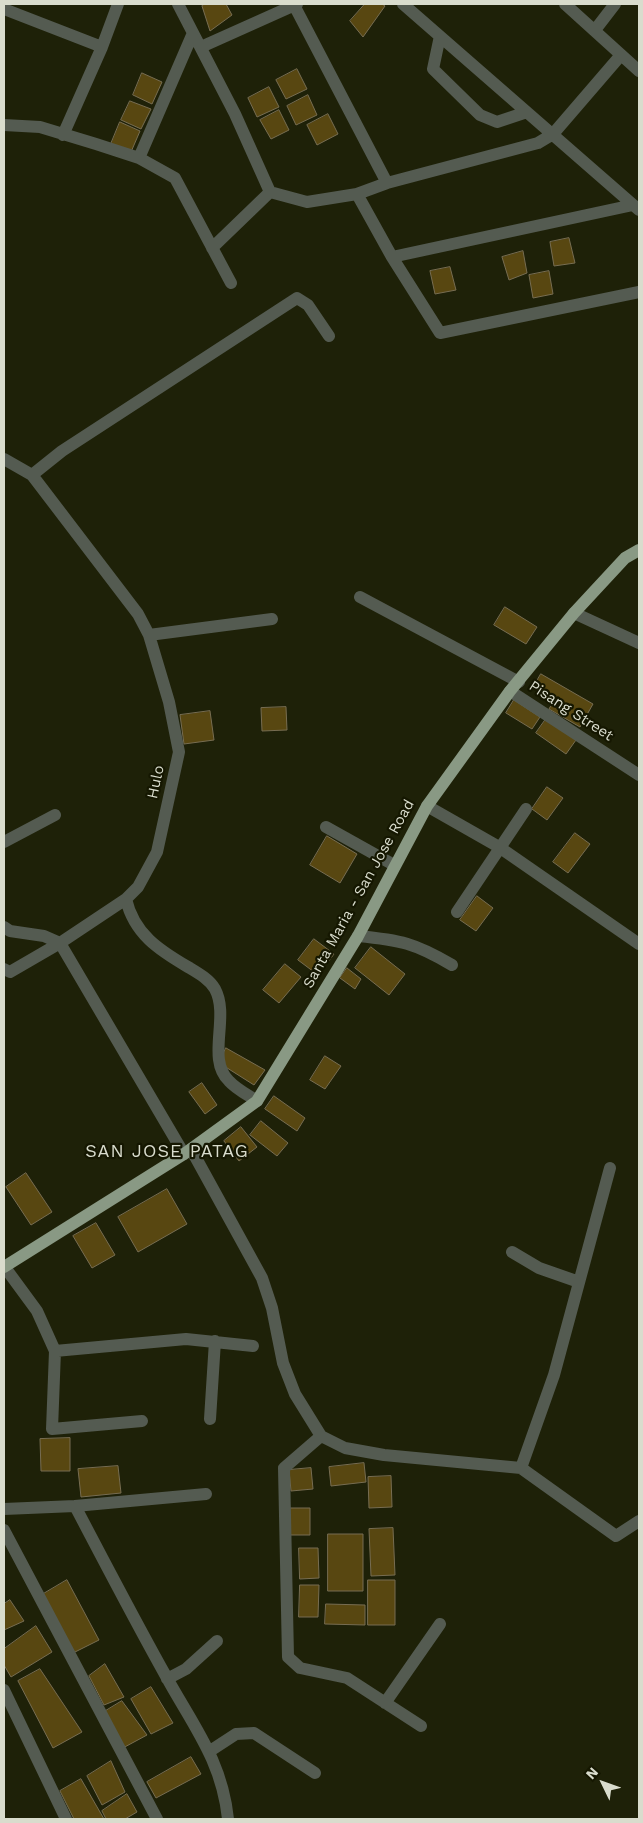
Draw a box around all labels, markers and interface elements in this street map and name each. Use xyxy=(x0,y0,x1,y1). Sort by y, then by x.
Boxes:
street label: Pisang Street xyxy=(525,677,617,745)
street label: Hulo xyxy=(144,764,168,800)
street label: Santa Maria - San Jose Road xyxy=(300,797,418,991)
district label: SAN JOSE PATAG xyxy=(83,1141,251,1163)
north arrow xyxy=(578,1758,628,1808)
text: N xyxy=(582,1764,601,1782)

